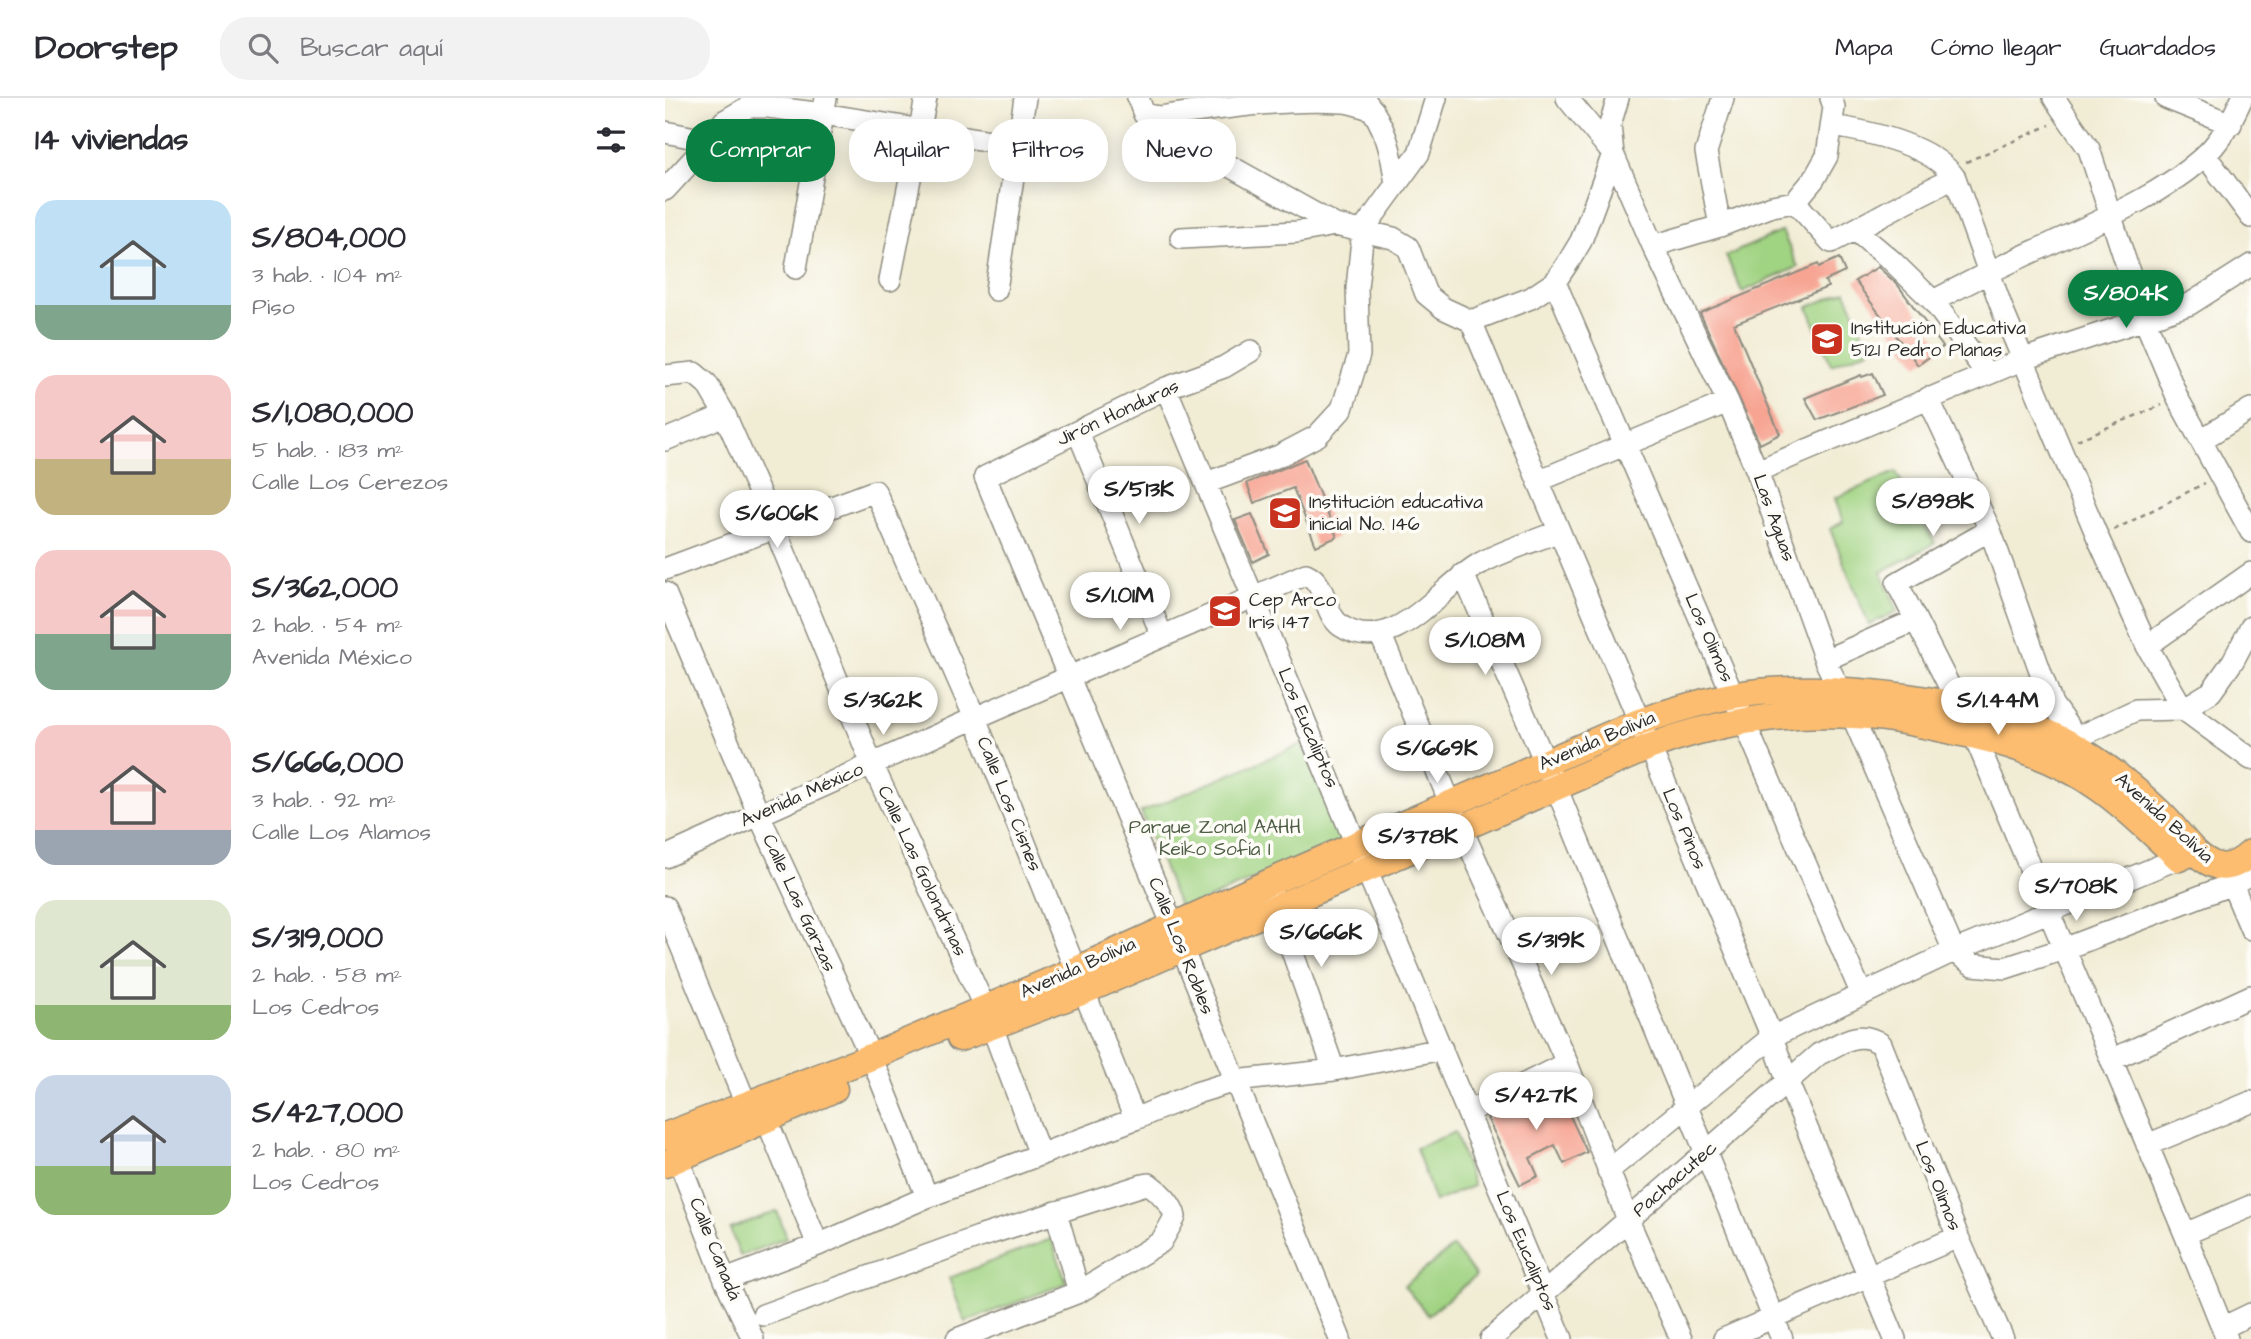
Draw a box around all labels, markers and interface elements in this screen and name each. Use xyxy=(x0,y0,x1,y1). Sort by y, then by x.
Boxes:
search box xyxy=(220,17,710,80)
text: Doorstep xyxy=(35,25,178,71)
icon: search xyxy=(244,29,282,67)
text: Buscar aquí xyxy=(300,30,443,66)
text: Mapa xyxy=(1835,31,1893,65)
text: Cómo llegar xyxy=(1931,31,2061,65)
text: Guardados xyxy=(2099,31,2216,65)
text: 14 viviendas xyxy=(35,119,188,161)
chip: Comprar xyxy=(686,119,835,182)
chip: Alquilar xyxy=(849,119,974,182)
chip: Filtros xyxy=(988,119,1108,182)
chip: Nuevo xyxy=(1122,119,1236,182)
icon: filters xyxy=(592,121,630,159)
text: S/804,000 xyxy=(252,217,406,259)
icon: home xyxy=(91,228,175,312)
text: 3 hab. · 104 m² xyxy=(252,259,403,291)
pin: S/804K xyxy=(2069,271,2183,330)
text: S/804K xyxy=(2084,277,2168,309)
text: Piso xyxy=(252,291,295,323)
place label: Institución Educativa 5121 Pedro Planas xyxy=(1851,315,2026,364)
school or university icon: Institución Educativa 5121 Pedro Planas xyxy=(1808,320,1846,358)
street label: Jirón Honduras xyxy=(1052,373,1184,453)
text: S/1,080,000 xyxy=(252,392,414,434)
icon: home xyxy=(91,403,175,487)
text: 5 hab. · 183 m² xyxy=(252,434,404,466)
text: Calle Los Cerezos xyxy=(252,466,448,498)
pin: S/513K xyxy=(1082,466,1196,526)
street label: Las Aguas xyxy=(1745,471,1802,566)
text: S/513K xyxy=(1104,473,1174,505)
pin: S/898K xyxy=(1876,478,1990,538)
text: S/898K xyxy=(1892,485,1974,517)
place label: Institución educativa inicial No. 146 xyxy=(1309,489,1483,538)
pin: S/606K xyxy=(720,490,834,550)
school or university icon: Institución educativa inicial No. 146 xyxy=(1266,494,1304,532)
text: S/606K xyxy=(736,497,818,529)
text: S/362,000 xyxy=(252,567,398,609)
pin: S/1.01M xyxy=(1055,573,1185,632)
icon: home xyxy=(91,578,175,662)
text: S/1.01M xyxy=(1086,579,1154,611)
place label: Cep Arco Iris 147 xyxy=(1249,587,1337,636)
street label: Los Olimos xyxy=(1677,589,1741,687)
school or university icon: Cep Arco Iris 147 xyxy=(1206,592,1244,630)
text: 2 hab. · 54 m² xyxy=(252,609,403,641)
pin: S/1.08M xyxy=(1420,618,1550,677)
text: S/1.08M xyxy=(1445,624,1525,656)
text: Avenida México xyxy=(252,641,412,673)
street label: Los Eucaliptos xyxy=(1271,664,1345,792)
pin: S/362K xyxy=(826,678,940,737)
pin: S/1.44M xyxy=(1933,678,2063,737)
text: S/362K xyxy=(844,684,922,716)
text: S/1.44M xyxy=(1957,684,2039,716)
street label: Avenida Bolivia xyxy=(1535,704,1660,778)
pin: S/669K xyxy=(1380,726,1494,785)
text: S/669K xyxy=(1396,732,1478,764)
street label: Calle Los Cisnes xyxy=(970,733,1048,875)
text: S/666,000 xyxy=(252,742,403,784)
icon: home xyxy=(91,753,175,837)
street label: Avenida México xyxy=(736,756,868,834)
street label: Avenida Bolivia xyxy=(2109,766,2219,870)
street label: Calle Las Golondrinas xyxy=(871,781,973,961)
text: 3 hab. · 92 m² xyxy=(252,784,396,816)
street label: Los Pinos xyxy=(1655,784,1713,874)
park label: Parque Zonal AAHH Keiko Sofía I xyxy=(1129,814,1301,863)
pin: S/378K xyxy=(1361,814,1475,873)
text: Calle Los Alamos xyxy=(252,816,431,848)
text: S/378K xyxy=(1378,820,1458,852)
street label: Calle Las Garzas xyxy=(755,830,843,976)
pin: S/708K xyxy=(2019,864,2133,923)
text: S/708K xyxy=(2035,870,2117,902)
street label: Calle Los Robles xyxy=(1141,873,1221,1019)
pin: S/666K xyxy=(1264,910,1378,969)
text: S/666K xyxy=(1280,916,1362,948)
text: S/319,000 xyxy=(252,917,383,959)
pin: S/319K xyxy=(1494,918,1608,977)
text: S/319K xyxy=(1518,924,1584,956)
icon: home xyxy=(91,928,175,1012)
street label: Avenida Bolivia xyxy=(1016,930,1141,1006)
text: 2 hab. · 58 m² xyxy=(252,959,402,991)
text: Los Cedros xyxy=(252,991,379,1023)
pin: S/427K xyxy=(1479,1072,1593,1132)
text: S/427K xyxy=(1495,1079,1577,1111)
text: S/427,000 xyxy=(252,1092,403,1134)
icon: home xyxy=(91,1103,175,1187)
text: 2 hab. · 80 m² xyxy=(252,1134,400,1166)
street label: Pachacutec xyxy=(1627,1135,1723,1223)
street label: Los Olimos xyxy=(1908,1137,1968,1235)
text: Los Cedros xyxy=(252,1166,379,1198)
street label: Los Eucaliptos xyxy=(1489,1187,1563,1315)
street label: Calle Canadá xyxy=(682,1194,748,1305)

